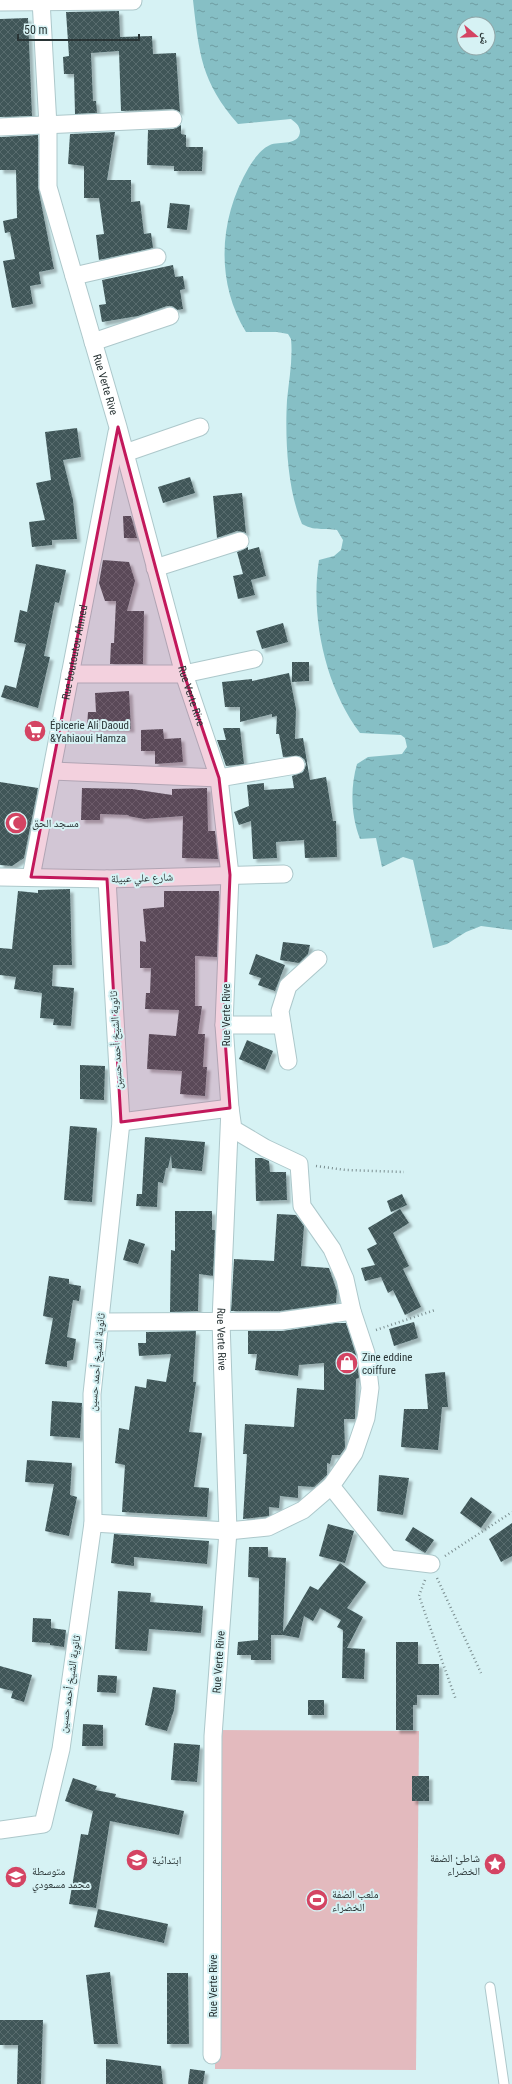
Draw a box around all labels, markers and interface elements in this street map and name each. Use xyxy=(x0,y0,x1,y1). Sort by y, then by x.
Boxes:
scale bar xyxy=(18,16,139,42)
north arrow xyxy=(456,16,496,56)
text: 50 m xyxy=(24,23,48,37)
text: ش xyxy=(476,31,493,47)
street label: Rue Verte Rive xyxy=(91,353,121,416)
street label: Rue boutoutou Ahmed xyxy=(59,604,90,701)
street label: Rue Verte Rive xyxy=(176,664,208,728)
supermarket icon: Épicerie Ali Daoud &Yahiaoui Hamza xyxy=(22,718,48,744)
place label: Épicerie Ali Daoud &Yahiaoui Hamza xyxy=(50,719,129,745)
mosque icon: مسجد الحق xyxy=(3,810,29,836)
place label: مسجد الحق xyxy=(32,817,79,830)
street label: شارع علي عبيلة xyxy=(111,870,173,887)
street label: Rue Verte Rive xyxy=(220,984,233,1046)
street label: ثانوية الشيخ أحمد حسين xyxy=(106,990,125,1090)
street label: Rue Verte Rive xyxy=(214,1308,229,1371)
street label: ثانوية الشيخ أحمد حسين xyxy=(85,1312,108,1412)
shop icon: Zine eddine coiffure xyxy=(334,1350,360,1376)
place label: Zine eddine coiffure xyxy=(362,1351,412,1377)
street label: Rue Verte Rive xyxy=(210,1630,228,1694)
street label: ثانوية الشيخ أحمد حسين xyxy=(56,1634,83,1734)
school or university icon: ابتدائية xyxy=(124,1847,150,1873)
place icon: شاطئ الضفة الخضراء xyxy=(482,1851,508,1877)
place label: شاطئ الضفة الخضراء xyxy=(430,1852,480,1878)
place label: ابتدائية xyxy=(152,1854,181,1867)
school or university icon: متوسطة محمد مسعودي xyxy=(3,1864,29,1890)
place label: متوسطة محمد مسعودي xyxy=(32,1865,90,1892)
sports icon: ملعب الضفة الخضراء xyxy=(304,1887,330,1913)
place label: ملعب الضفة الخضراء xyxy=(332,1888,379,1914)
street label: Rue Verte Rive xyxy=(207,1955,220,2017)

